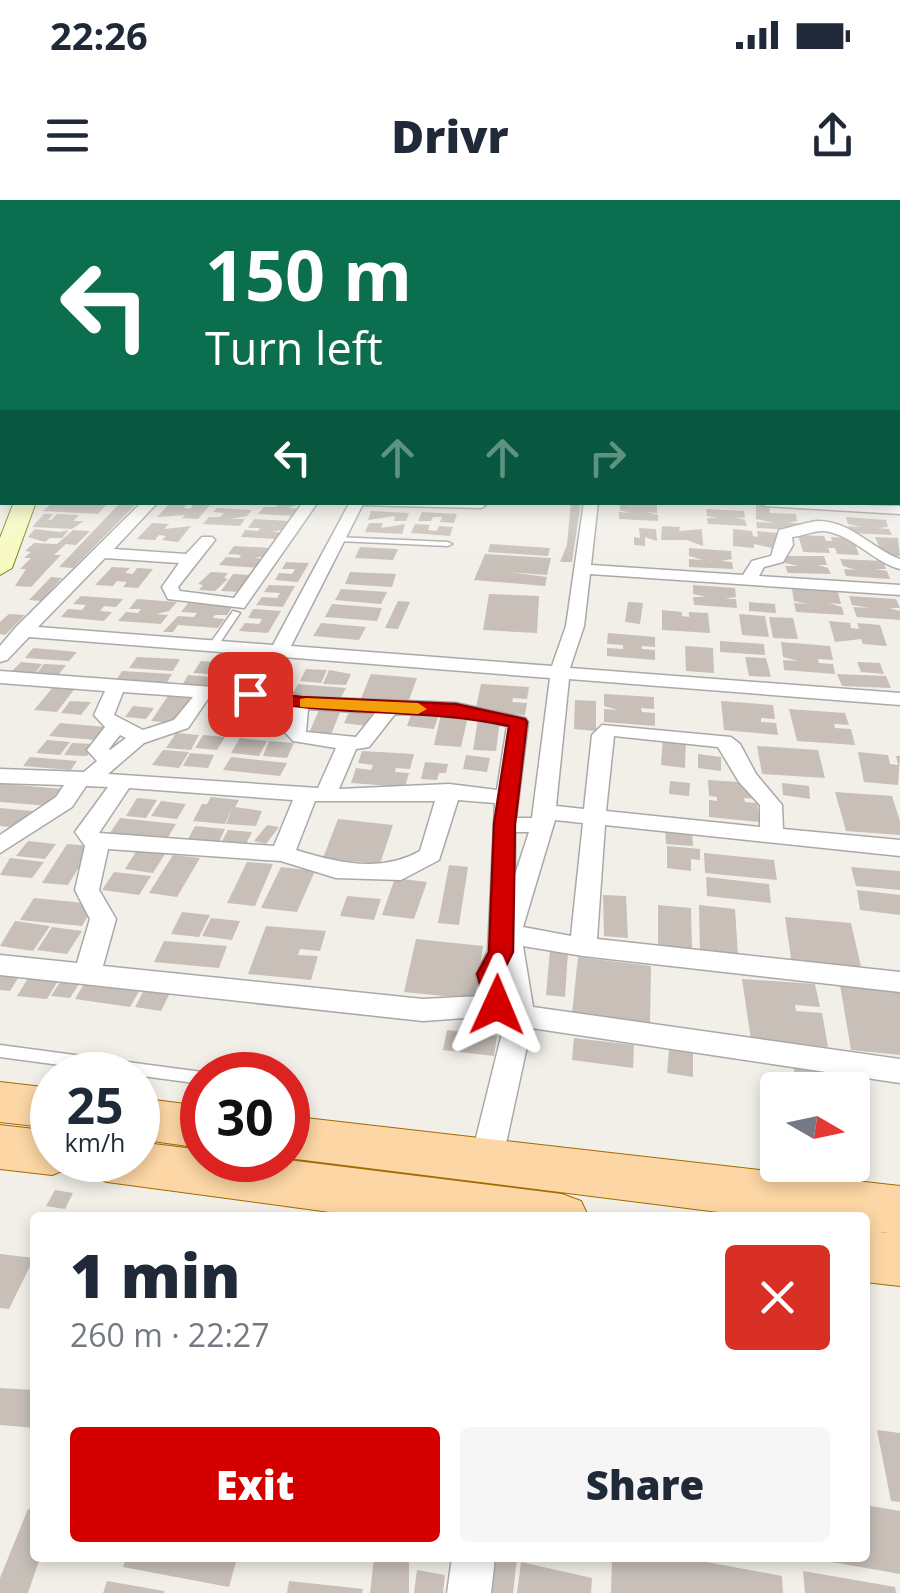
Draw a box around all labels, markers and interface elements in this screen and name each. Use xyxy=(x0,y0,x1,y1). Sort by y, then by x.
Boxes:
text: 22:26 xyxy=(50,9,148,61)
text: Drivr xyxy=(391,105,509,166)
icon: menu xyxy=(40,108,95,163)
icon: share xyxy=(805,108,860,163)
text: 150 m xyxy=(205,226,412,322)
icon: left xyxy=(40,240,170,370)
text: Turn left xyxy=(205,317,383,378)
icon: left xyxy=(265,430,320,485)
icon: ahead xyxy=(370,430,425,485)
icon: ahead xyxy=(475,430,530,485)
icon: right xyxy=(580,430,635,485)
pin xyxy=(208,652,293,737)
icon: arrive xyxy=(223,667,278,722)
position arrow xyxy=(445,953,549,1057)
speed limit sign: 30 xyxy=(180,1052,310,1182)
text: 25 xyxy=(66,1071,124,1139)
north arrow xyxy=(760,1072,870,1182)
map controls xyxy=(760,1072,870,1182)
text: km/h xyxy=(65,1125,125,1159)
text: 1 min xyxy=(70,1234,240,1316)
button: close xyxy=(725,1245,830,1350)
text: 260 m · 22:27 xyxy=(70,1313,269,1356)
button: Exit xyxy=(70,1427,440,1542)
button: Share xyxy=(460,1427,830,1542)

